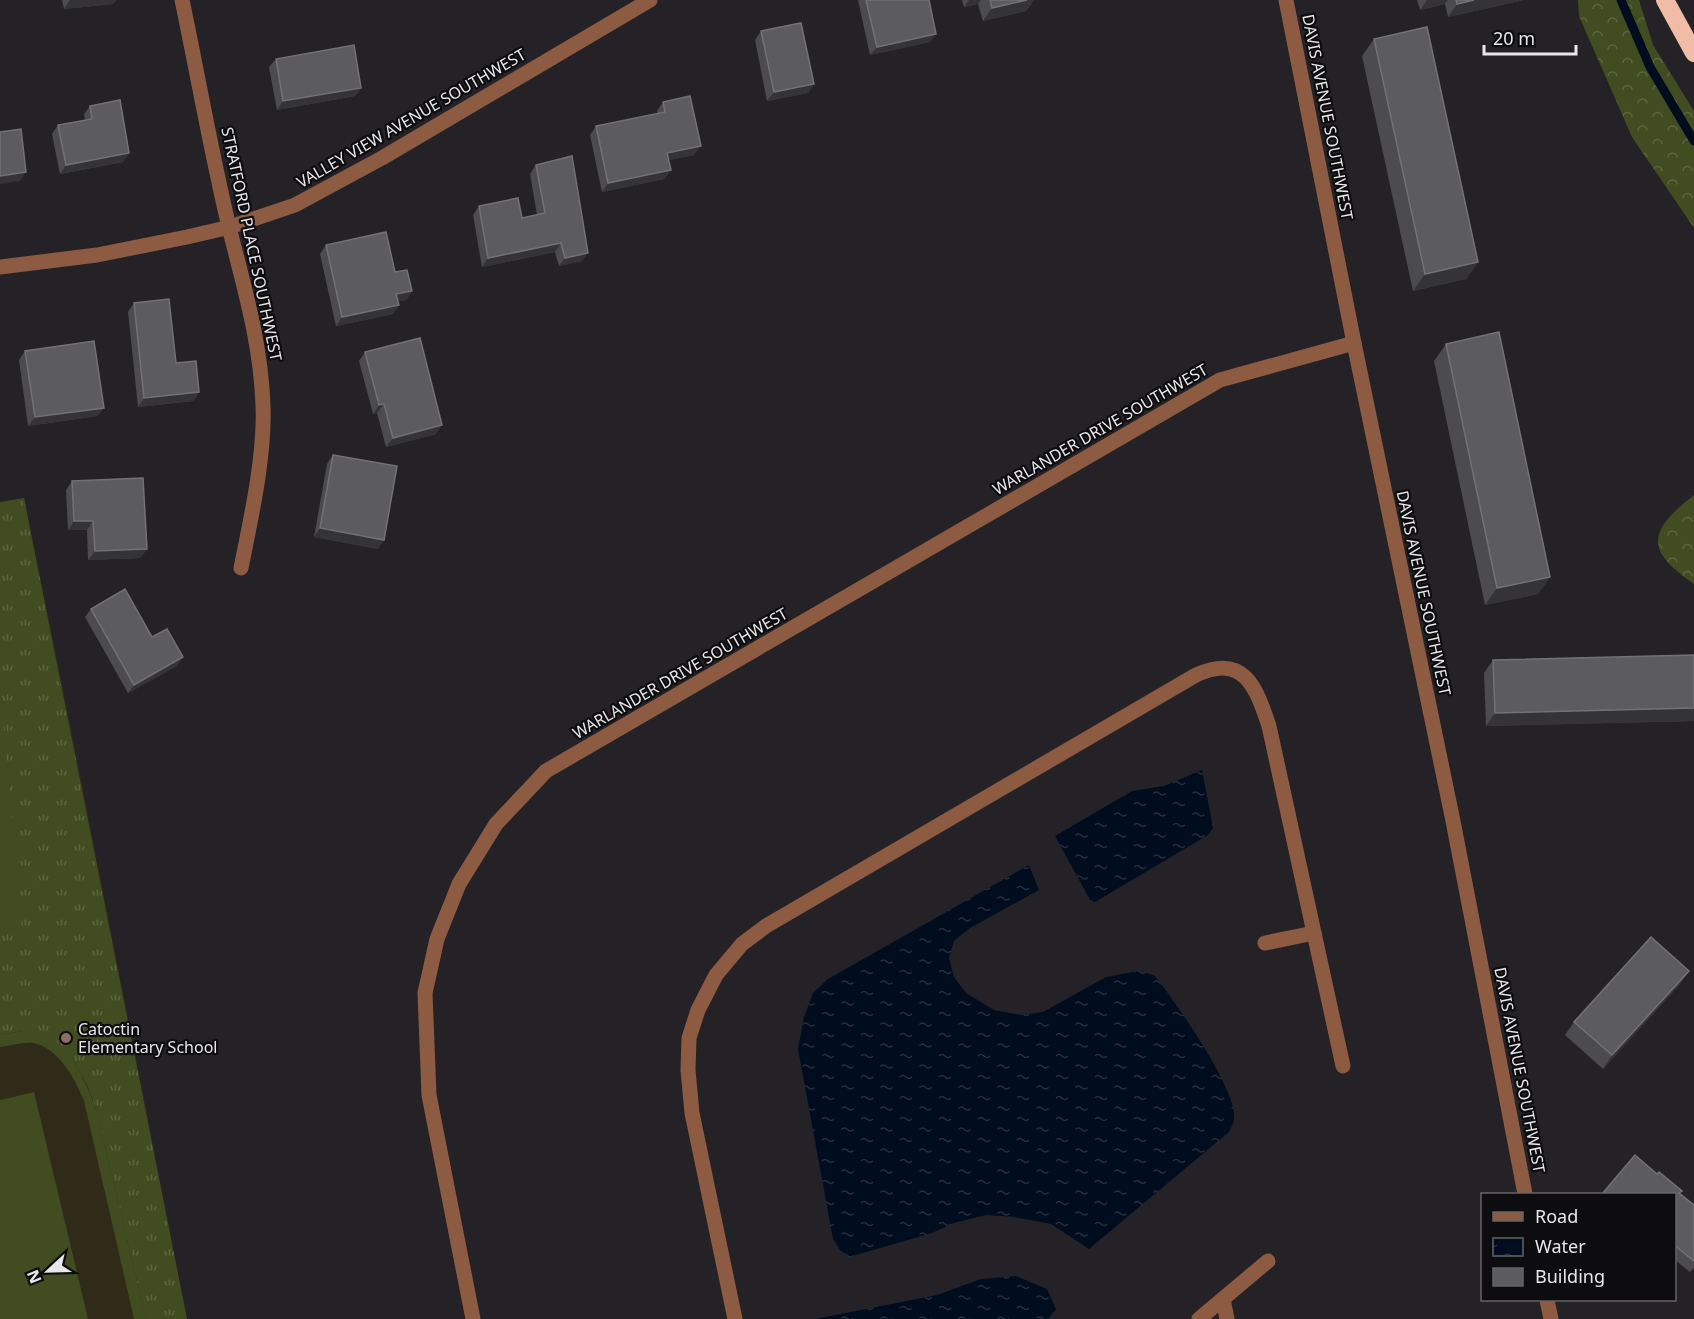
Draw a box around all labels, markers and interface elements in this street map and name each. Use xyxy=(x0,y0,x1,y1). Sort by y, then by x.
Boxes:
street label: DAVIS AVENUE SOUTHWEST xyxy=(1297,12,1359,222)
scale bar xyxy=(1484,18,1576,56)
text: 20 m xyxy=(1493,26,1535,50)
street label: VALLEY VIEW AVENUE SOUTHWEST xyxy=(292,43,530,193)
street label: STRATFORD PLACE SOUTHWEST xyxy=(216,125,288,363)
street label: WARLANDER DRIVE SOUTHWEST xyxy=(989,358,1212,500)
street label: DAVIS AVENUE SOUTHWEST xyxy=(1392,488,1457,698)
street label: WARLANDER DRIVE SOUTHWEST xyxy=(569,602,792,744)
street label: DAVIS AVENUE SOUTHWEST xyxy=(1489,965,1551,1175)
place label: Catoctin Elementary School xyxy=(78,1018,217,1058)
marker: Catoctin Elementary School xyxy=(59,1031,73,1045)
legend xyxy=(1481,1193,1676,1301)
text: Road xyxy=(1535,1204,1578,1228)
text: Water xyxy=(1535,1234,1586,1258)
north arrow xyxy=(18,1241,78,1301)
text: Building xyxy=(1535,1264,1605,1288)
text: N xyxy=(21,1266,47,1287)

